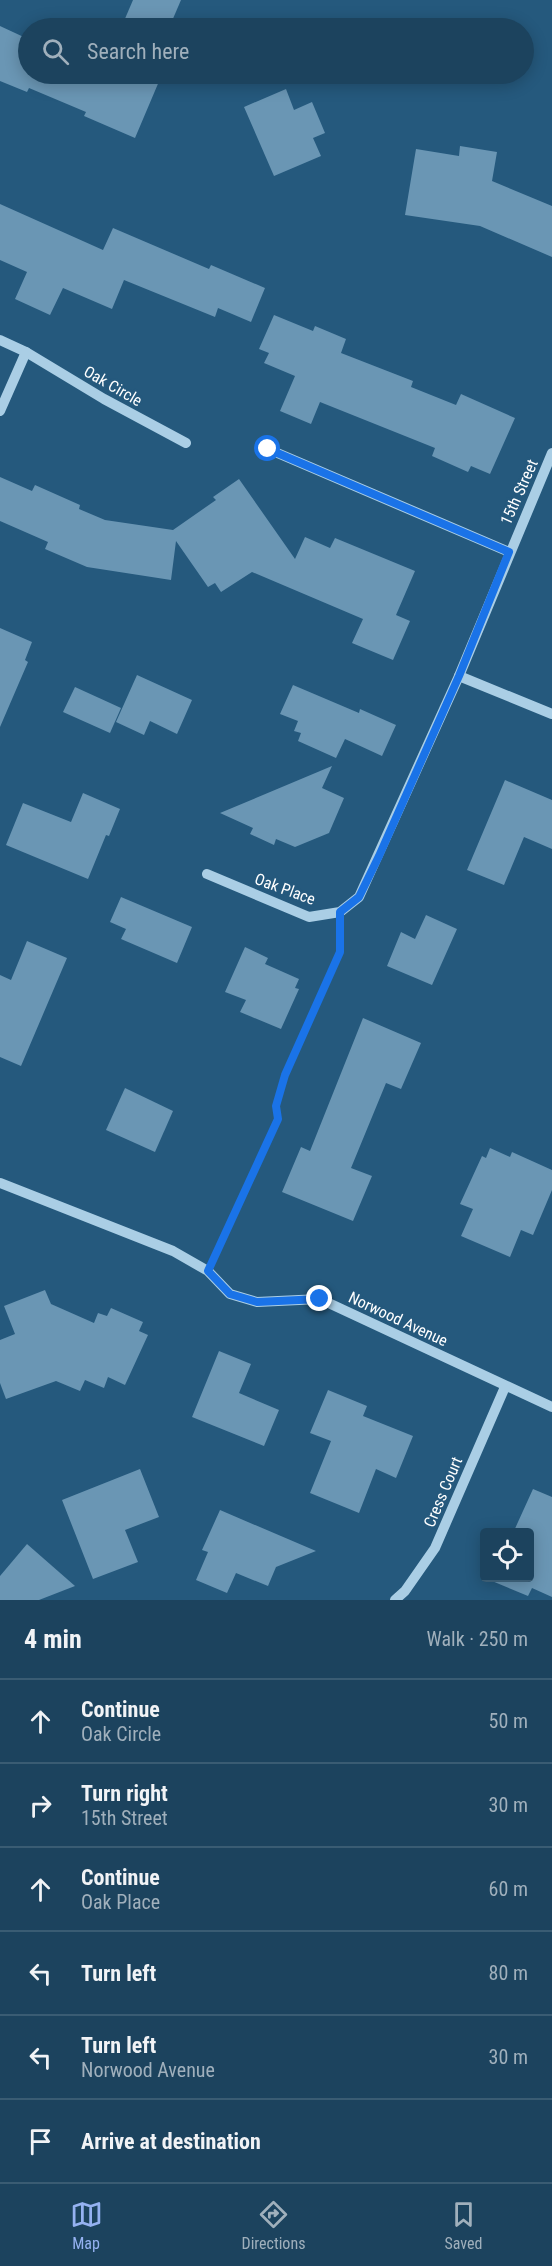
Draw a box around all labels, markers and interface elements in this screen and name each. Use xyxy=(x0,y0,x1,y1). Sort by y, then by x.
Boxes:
search box xyxy=(18,18,534,84)
icon: search xyxy=(39,35,72,68)
text: Search here xyxy=(87,39,189,64)
street label: Oak Circle xyxy=(80,362,146,410)
route start xyxy=(254,435,280,461)
street label: 15th Street xyxy=(496,456,542,528)
street label: Oak Place xyxy=(252,869,318,909)
route end xyxy=(306,1285,332,1311)
street label: Norwood Avenue xyxy=(345,1288,451,1350)
street label: Cress Court xyxy=(420,1454,466,1530)
map controls xyxy=(480,1528,534,1582)
button: locate xyxy=(480,1528,534,1582)
text: 4 min xyxy=(24,1624,82,1654)
text: Walk · 250 m xyxy=(427,1627,528,1651)
text: Continue xyxy=(81,1697,160,1722)
icon: ahead xyxy=(24,1705,57,1738)
text: 50 m xyxy=(489,1709,528,1733)
text: Oak Circle xyxy=(81,1722,161,1746)
text: Turn right xyxy=(81,1781,168,1806)
icon: right xyxy=(24,1789,57,1822)
text: 30 m xyxy=(489,1793,528,1817)
text: 15th Street xyxy=(81,1806,168,1830)
text: Continue xyxy=(81,1865,160,1890)
icon: ahead xyxy=(24,1873,57,1906)
text: 60 m xyxy=(489,1877,528,1901)
text: Oak Place xyxy=(81,1890,160,1914)
icon: left xyxy=(24,1957,57,1990)
text: Turn left xyxy=(81,1961,156,1986)
text: 80 m xyxy=(489,1961,528,1985)
text: Turn left xyxy=(81,2033,156,2058)
icon: left xyxy=(24,2041,57,2074)
text: 30 m xyxy=(489,2045,528,2069)
text: Norwood Avenue xyxy=(81,2058,215,2082)
icon: arrive xyxy=(24,2125,57,2158)
text: Arrive at destination xyxy=(81,2129,261,2154)
tab: Map xyxy=(70,2198,103,2253)
tab: Directions xyxy=(242,2198,305,2253)
tab: Saved xyxy=(444,2198,482,2253)

